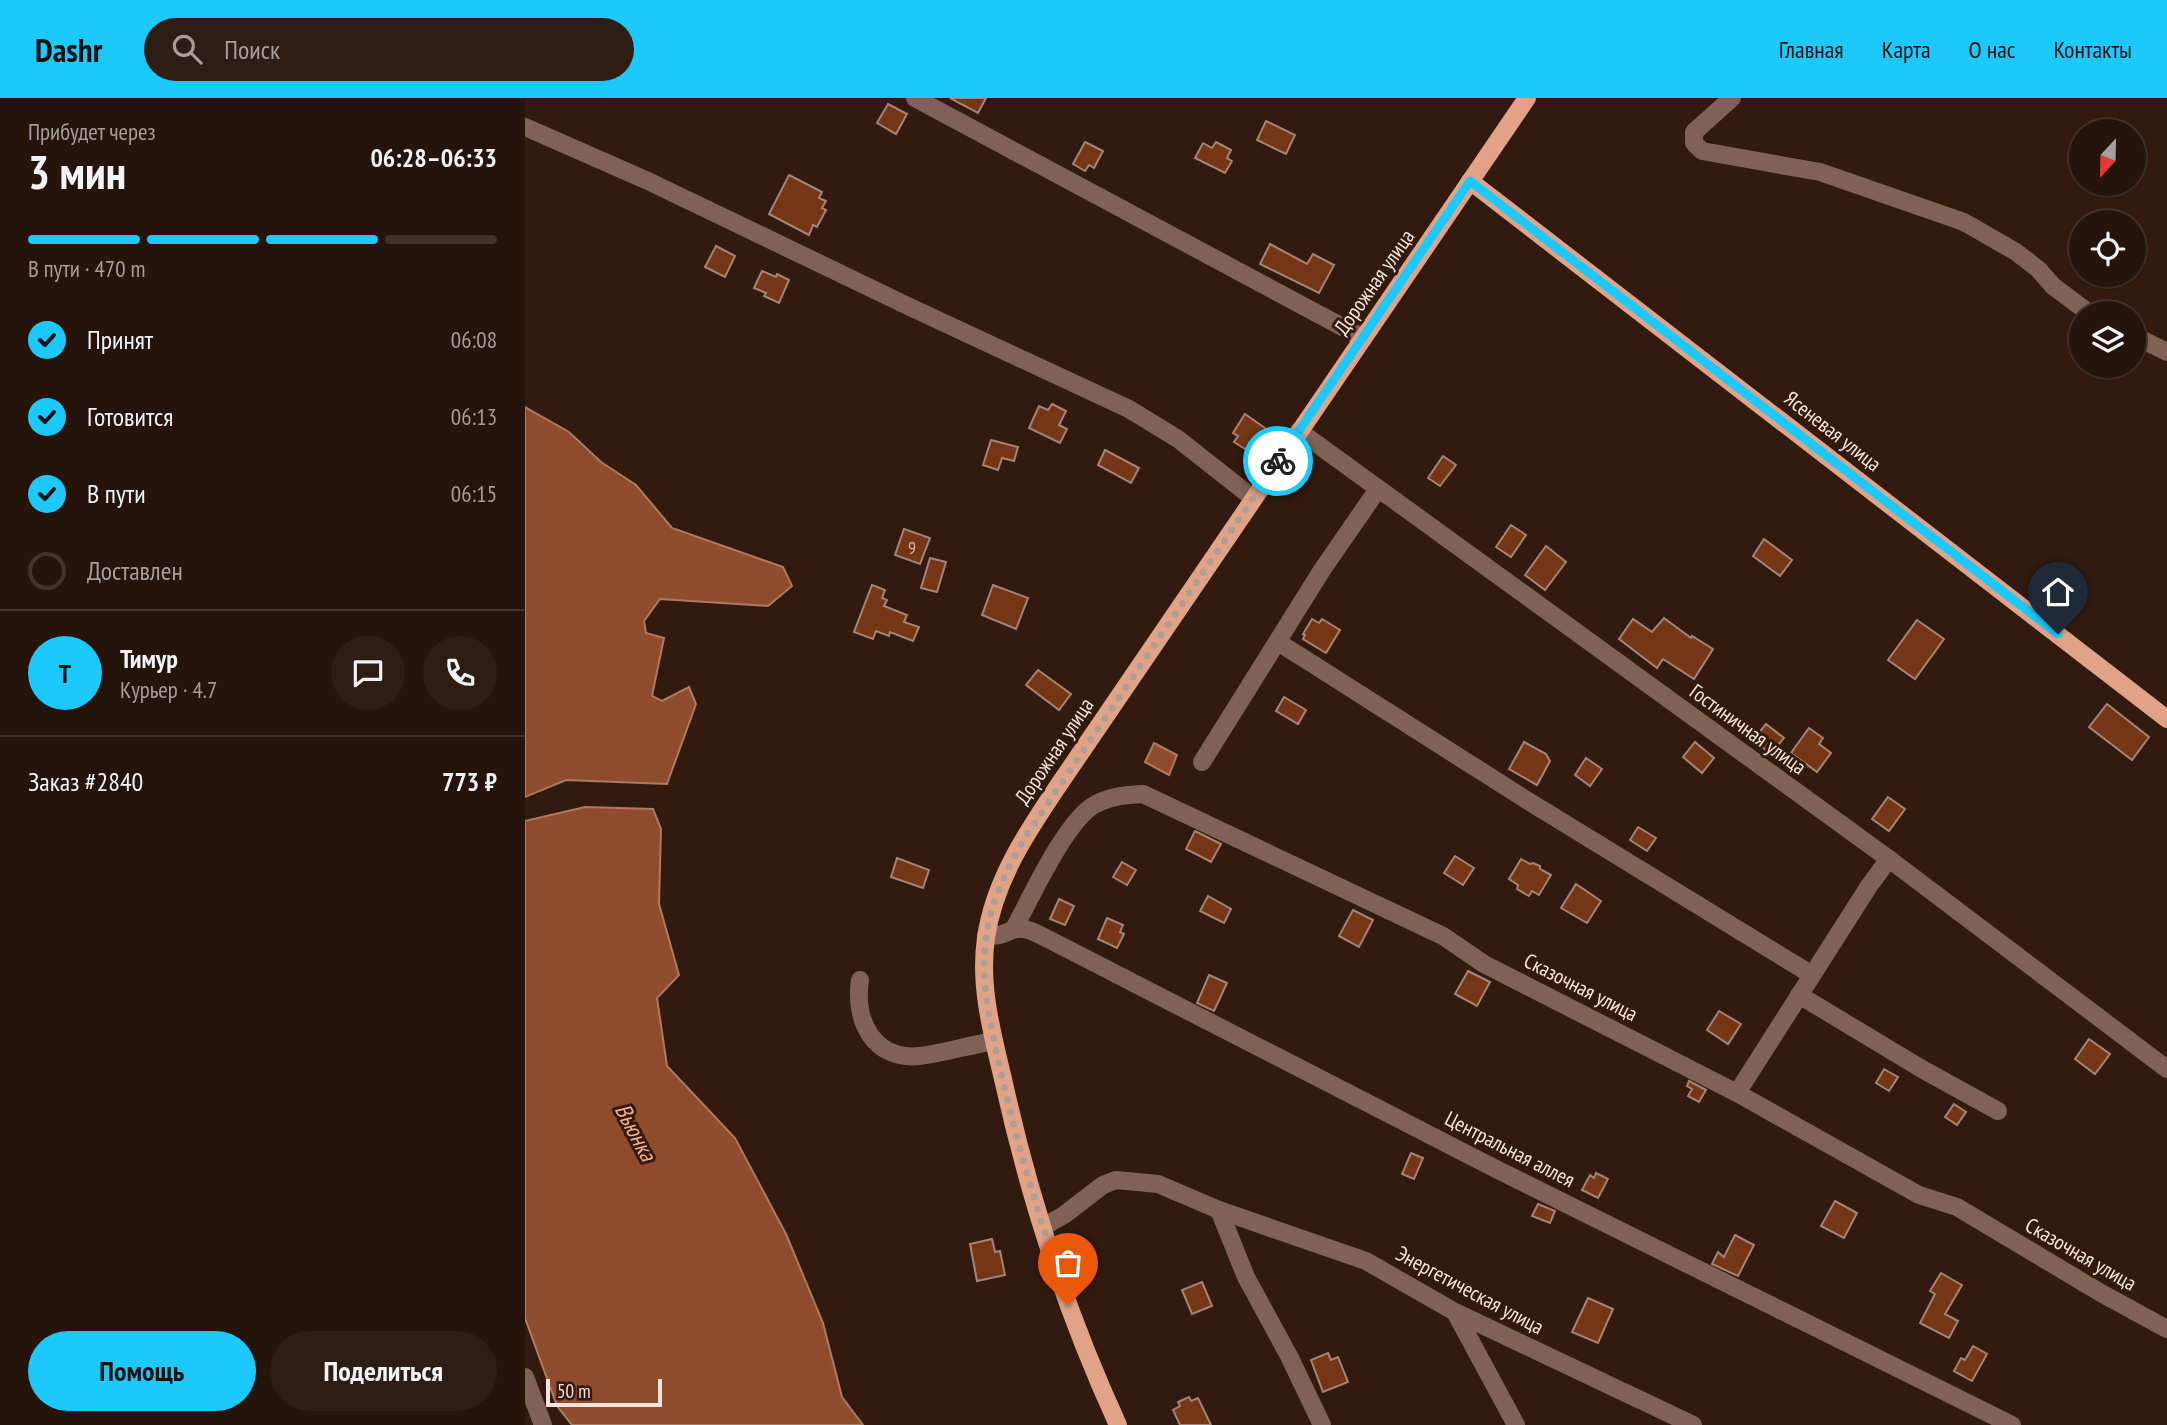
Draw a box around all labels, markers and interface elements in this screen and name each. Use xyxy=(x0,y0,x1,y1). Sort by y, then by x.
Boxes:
search box xyxy=(144,18,634,81)
text: Dashr xyxy=(35,28,102,71)
icon: search xyxy=(168,30,206,68)
text: Поиск xyxy=(224,33,280,66)
text: Главная xyxy=(1779,34,1844,65)
text: Карта xyxy=(1882,34,1931,65)
text: О нас xyxy=(1969,34,2015,65)
text: Контакты xyxy=(2053,34,2132,65)
text: Прибудет через xyxy=(28,117,156,146)
north arrow xyxy=(2069,119,2145,196)
map controls xyxy=(2069,119,2146,378)
text: 06:28–06:33 xyxy=(370,141,497,174)
text: 3 мин xyxy=(28,142,126,202)
button: locate xyxy=(2069,210,2146,287)
street label: Дорожная улица xyxy=(1328,224,1420,340)
text: В пути · 470 m xyxy=(28,254,145,283)
button: layers xyxy=(2069,301,2146,378)
icon: check xyxy=(28,321,66,359)
text: Принят xyxy=(87,323,153,356)
text: 06:08 xyxy=(451,325,497,354)
street label: Ясеневая улица xyxy=(1779,385,1887,477)
icon: check xyxy=(28,398,66,436)
text: Готовится xyxy=(87,400,173,433)
text: 06:13 xyxy=(451,402,497,431)
courier xyxy=(1243,426,1313,496)
icon: bike xyxy=(1259,442,1297,480)
icon: check xyxy=(28,475,66,513)
text: В пути xyxy=(87,477,146,510)
text: 06:15 xyxy=(451,479,497,508)
house number: 9 xyxy=(908,536,916,559)
text: Доставлен xyxy=(87,554,183,587)
pin xyxy=(2028,562,2088,634)
icon: home xyxy=(2039,573,2077,611)
button: chat xyxy=(331,636,405,710)
button: phone xyxy=(423,636,497,710)
text: Тимур xyxy=(120,642,178,675)
text: Т xyxy=(59,657,71,690)
text: Курьер · 4.7 xyxy=(120,675,217,704)
street label: Гостиничная улица xyxy=(1684,678,1812,780)
street label: Дорожная улица xyxy=(1009,693,1099,809)
text: Заказ #2840 xyxy=(28,765,143,798)
text: 773 ₽ xyxy=(442,765,497,798)
street label: Сказочная улица xyxy=(1520,947,1642,1027)
water label: Вьюнка xyxy=(609,1098,664,1167)
street label: Центральная аллея xyxy=(1441,1105,1579,1193)
street label: Сказочная улица xyxy=(2021,1211,2141,1297)
pin xyxy=(1038,1233,1098,1305)
street label: Энергетическая улица xyxy=(1391,1240,1549,1340)
icon: bag xyxy=(1049,1244,1087,1282)
button: Помощь xyxy=(28,1331,256,1411)
button: Поделиться xyxy=(270,1331,497,1411)
scale bar xyxy=(546,1376,661,1408)
text: 50 m xyxy=(557,1379,591,1403)

